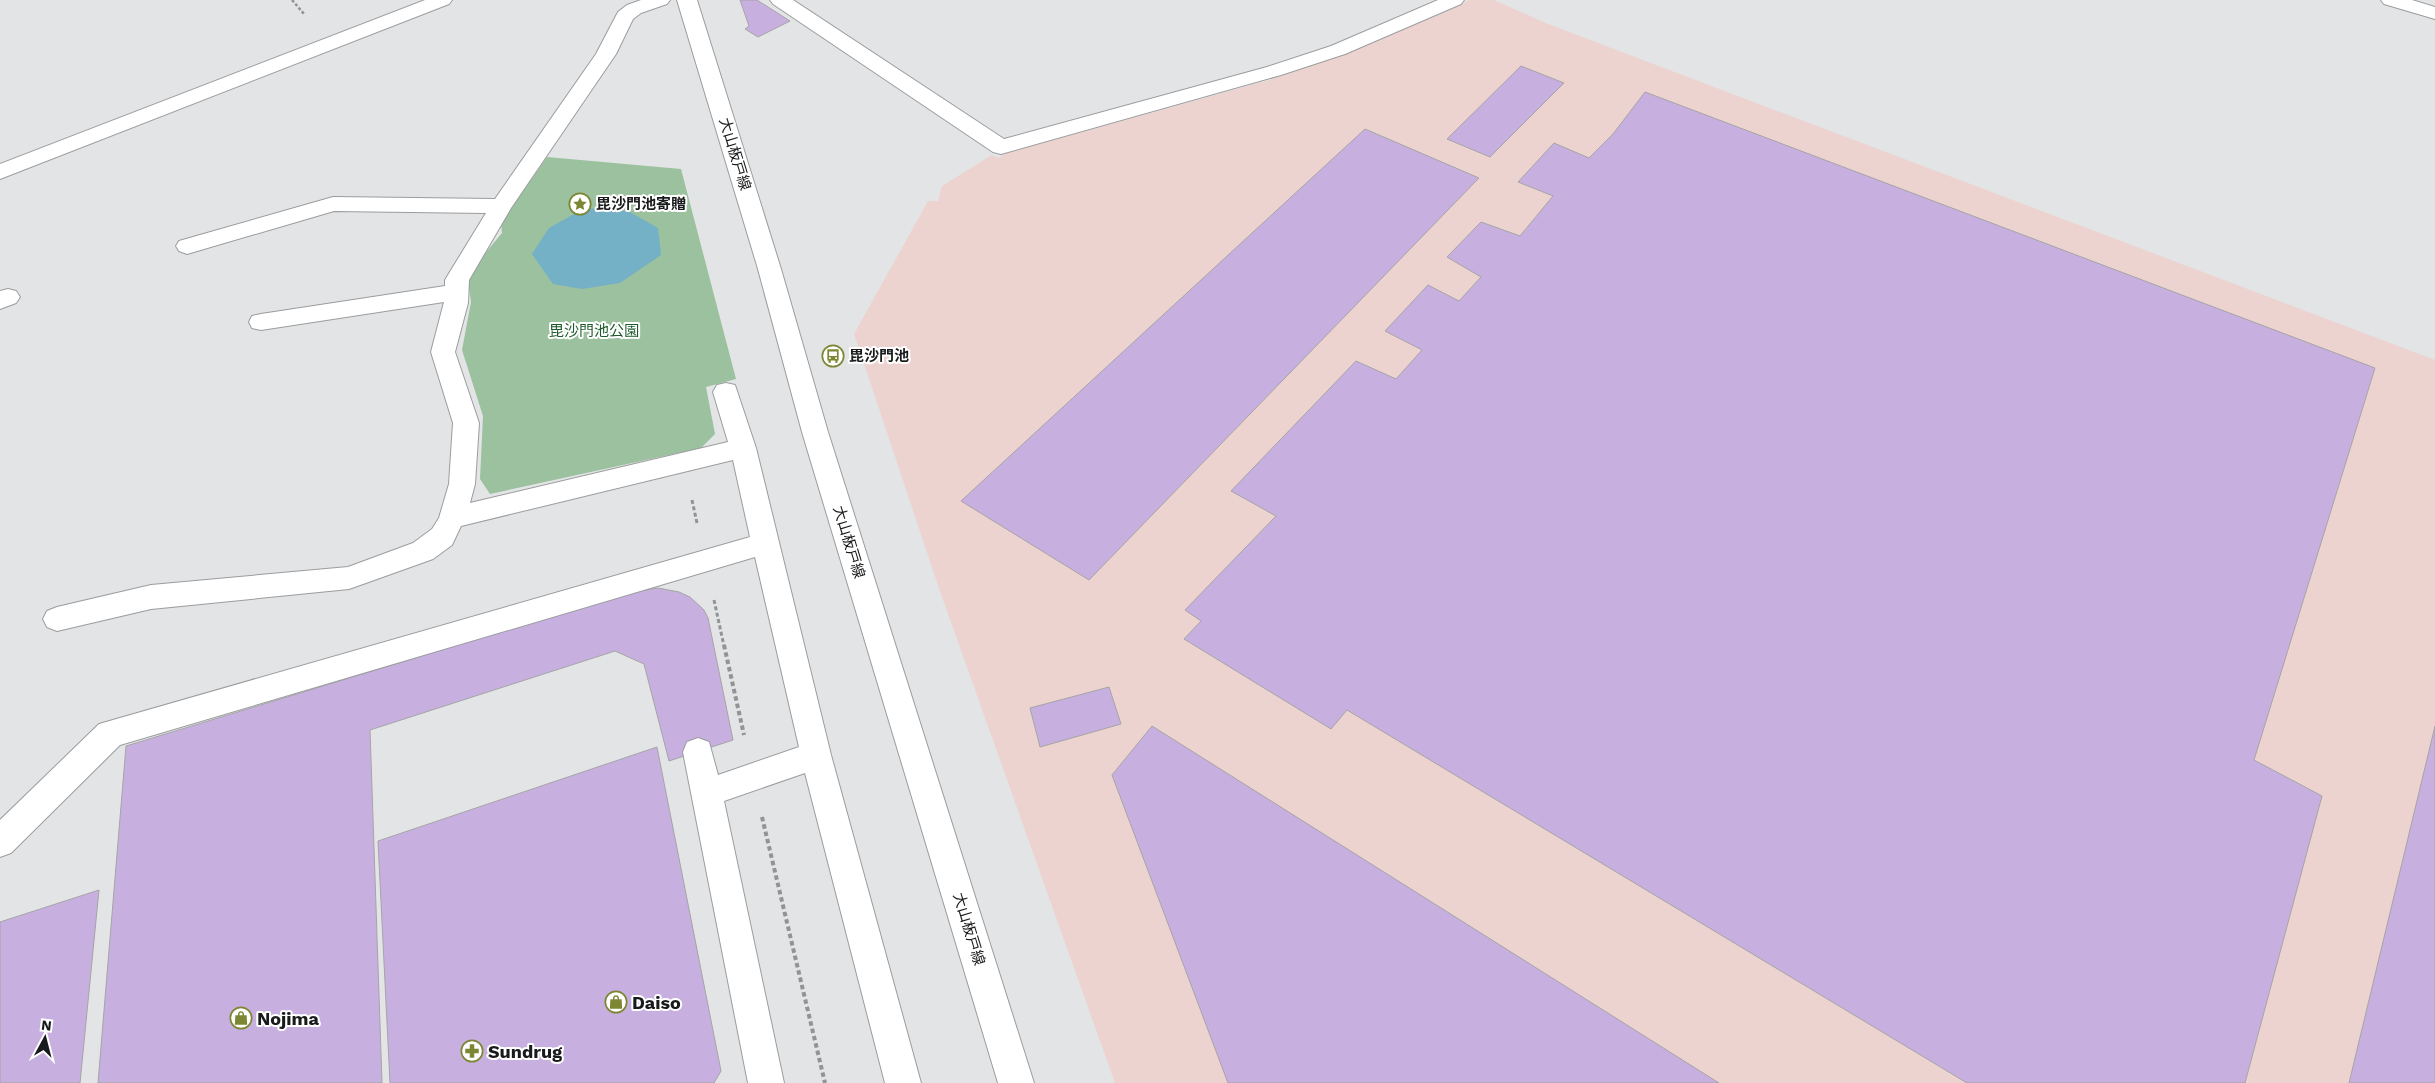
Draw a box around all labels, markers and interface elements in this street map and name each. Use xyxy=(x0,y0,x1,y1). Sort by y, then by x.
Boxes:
street label: 大山板戸線 xyxy=(715,115,755,193)
place icon: 毘沙門池寄贈 xyxy=(568,192,592,216)
place label: 毘沙門池寄贈 xyxy=(596,195,686,213)
park label: 毘沙門池公園 xyxy=(549,322,639,340)
bus stop icon: 毘沙門池 xyxy=(821,344,845,368)
place label: 毘沙門池 xyxy=(849,347,909,365)
street label: 大山板戸線 xyxy=(829,503,869,581)
street label: 大山板戸線 xyxy=(949,890,989,968)
shop icon: Daiso xyxy=(604,990,628,1014)
place label: Daiso xyxy=(632,992,681,1013)
shop icon: Nojima xyxy=(229,1006,253,1030)
place label: Nojima xyxy=(257,1008,319,1029)
north arrow xyxy=(20,1013,70,1063)
text: N xyxy=(40,1017,53,1034)
pharmacy icon: Sundrug xyxy=(460,1039,484,1063)
place label: Sundrug xyxy=(488,1041,563,1062)

